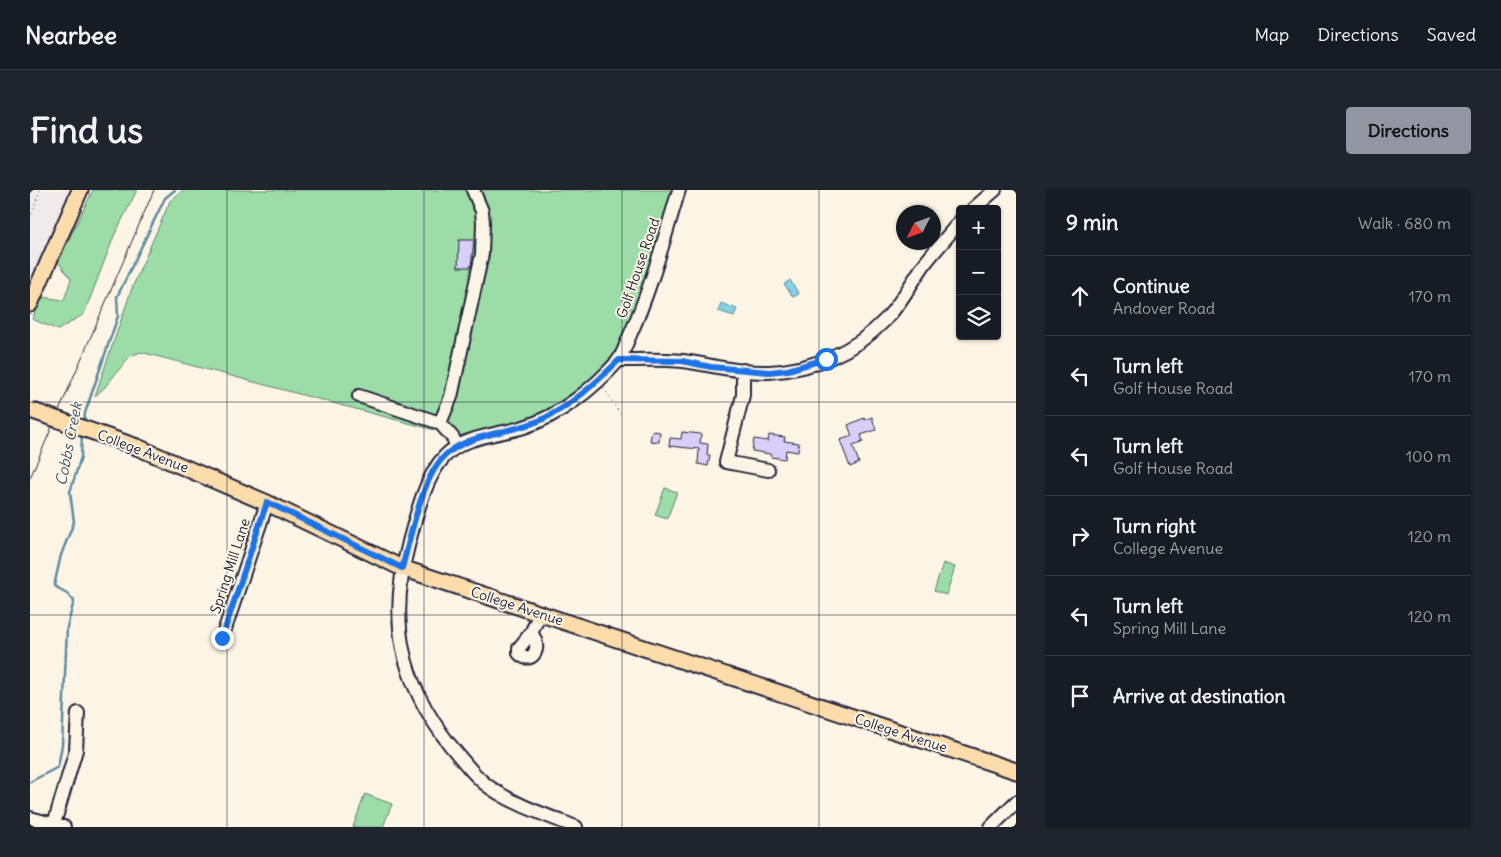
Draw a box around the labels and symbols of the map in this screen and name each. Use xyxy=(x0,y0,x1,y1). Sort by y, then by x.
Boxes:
north arrow xyxy=(896,205,941,250)
street label: Golf House Road xyxy=(612,215,664,321)
route start xyxy=(815,348,838,371)
water label: Cobbs Creek xyxy=(51,399,86,487)
street label: College Avenue xyxy=(95,425,191,477)
street label: Spring Mill Lane xyxy=(206,516,254,616)
street label: College Avenue xyxy=(468,583,566,629)
route end xyxy=(211,627,234,650)
street label: College Avenue xyxy=(852,710,950,756)

